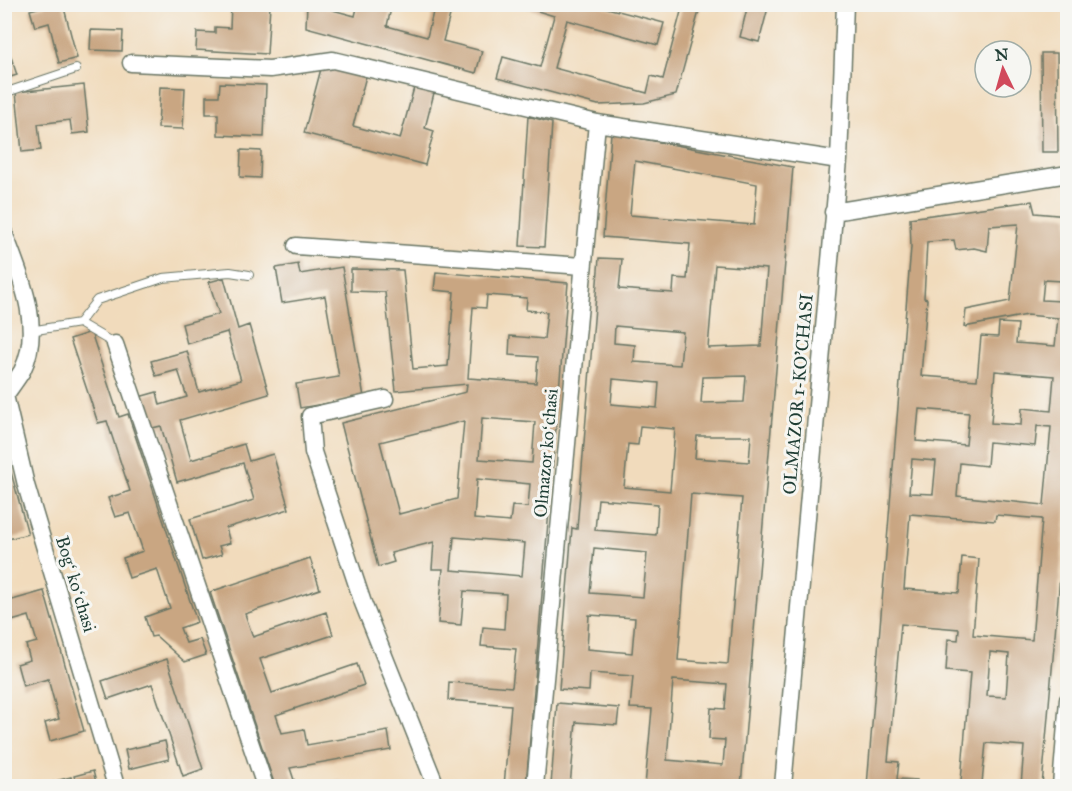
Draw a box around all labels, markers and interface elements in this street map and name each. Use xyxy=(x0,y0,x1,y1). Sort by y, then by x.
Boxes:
north arrow xyxy=(973,39,1033,99)
text: N xyxy=(994,44,1010,65)
street label: OLMAZOR 1-KO'CHASI xyxy=(778,292,818,495)
street label: Olmazor koʻchasi xyxy=(529,387,563,518)
street label: Bogʻ koʻchasi xyxy=(50,533,101,635)

